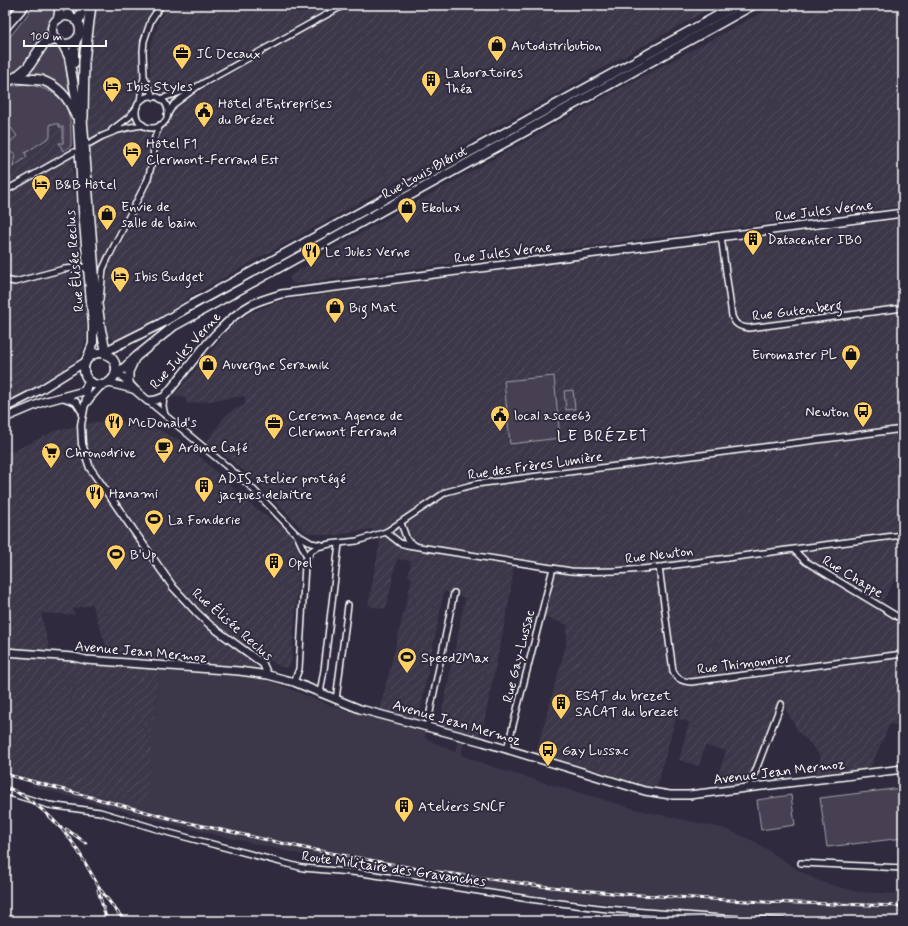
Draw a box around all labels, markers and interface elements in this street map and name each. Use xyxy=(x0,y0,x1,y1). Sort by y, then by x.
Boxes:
scale bar xyxy=(24,22,106,48)
text: 100 m xyxy=(30,29,62,45)
shop icon: Autodistribution xyxy=(486,34,508,62)
place label: Autodistribution xyxy=(511,37,602,55)
office icon: JC Decaux xyxy=(171,42,193,70)
place label: JC Decaux xyxy=(196,45,260,63)
place label: Laboratoires Théa xyxy=(445,64,524,98)
building icon: Laboratoires Théa xyxy=(420,69,442,97)
hotel icon: Ibis Styles xyxy=(101,75,123,103)
place label: Ibis Styles xyxy=(126,78,193,96)
place label: Hôtel d'Entreprises du Brézet xyxy=(218,95,332,129)
public building icon: Hôtel d'Entreprises du Brézet xyxy=(193,100,215,128)
place label: Hôtel F1 Clermont-Ferrand Est xyxy=(146,135,279,169)
hotel icon: Hôtel F1 Clermont-Ferrand Est xyxy=(121,140,143,168)
street label: Rue Louis Blériot xyxy=(379,142,470,204)
hotel icon: B&B Hôtel xyxy=(30,173,52,201)
place label: B&B Hôtel xyxy=(55,176,117,194)
shop icon: Ekolux xyxy=(396,196,418,224)
street label: Rue Jules Verne xyxy=(774,196,874,226)
place label: Envie de salle de bain xyxy=(121,198,198,232)
place label: Ekolux xyxy=(421,199,461,217)
shop icon: Envie de salle de bain xyxy=(96,203,118,231)
street label: Rue Élisée Reclus xyxy=(62,209,88,313)
building icon: Datacenter IBO xyxy=(742,228,764,256)
place label: Datacenter IBO xyxy=(767,231,862,249)
street label: Rue Jules Verne xyxy=(453,238,553,268)
restaurant icon: Le Jules Verne xyxy=(300,240,322,268)
place label: Le Jules Verne xyxy=(325,243,410,261)
hotel icon: Ibis Budget xyxy=(109,265,131,293)
place label: Ibis Budget xyxy=(134,268,205,288)
shop icon: Big Mat xyxy=(324,296,346,324)
street label: Rue Gutenberg xyxy=(751,297,843,327)
place label: Big Mat xyxy=(349,299,398,319)
street label: Rue Jules Verne xyxy=(146,308,226,393)
shop icon: Euromaster PL xyxy=(840,343,862,371)
place label: Euromaster PL xyxy=(752,346,837,364)
shop icon: Auvergne Seramik xyxy=(197,353,219,381)
place label: Auvergne Seramik xyxy=(222,356,330,375)
bus stop icon: Newton xyxy=(852,400,874,428)
place label: Newton xyxy=(805,403,849,421)
public building icon: local ascee63 xyxy=(489,404,511,432)
place label: Cerema Agence de Clermont Ferrand xyxy=(288,407,403,441)
place label: local ascee63 xyxy=(514,407,591,425)
restaurant icon: McDonald's xyxy=(103,411,125,439)
office icon: Cerema Agence de Clermont Ferrand xyxy=(263,412,285,440)
place label: McDonald's xyxy=(128,414,197,432)
district label: LE BRÉZET xyxy=(557,426,649,447)
cafe icon: Arôme Café xyxy=(153,436,175,464)
place label: Arôme Café xyxy=(178,439,248,457)
supermarket icon: Chronodrive xyxy=(40,441,62,469)
place label: Chronodrive xyxy=(65,444,137,462)
street label: Rue des Frères Lumière xyxy=(467,448,604,484)
place label: ADIS atelier protégé jacques delaitre xyxy=(217,470,346,504)
building icon: ADIS atelier protégé jacques delaitre xyxy=(193,475,215,503)
restaurant icon: Hanami xyxy=(84,482,106,510)
place label: Hanami xyxy=(109,485,158,503)
sports icon: La Fonderie xyxy=(143,508,165,536)
place label: La Fonderie xyxy=(168,511,240,529)
street label: Rue Newton xyxy=(624,542,694,568)
sports icon: B'Up xyxy=(105,543,127,571)
place label: B'Up xyxy=(130,546,157,564)
building icon: Opel xyxy=(263,551,285,579)
street label: Rue Chappe xyxy=(819,552,886,602)
place label: Opel xyxy=(288,554,312,572)
street label: Rue Élisée Reclus xyxy=(188,584,277,665)
street label: Rue Gay-Lussac xyxy=(499,608,539,704)
street label: Avenue Jean Mermoz xyxy=(74,637,208,667)
sports icon: Speed2Max xyxy=(396,646,418,674)
place label: Speed2Max xyxy=(421,649,489,667)
street label: Rue Thimonnier xyxy=(696,649,793,679)
place label: ESAT du brezet SACAT du brezet xyxy=(575,687,679,721)
building icon: ESAT du brezet SACAT du brezet xyxy=(550,692,572,720)
street label: Avenue Jean Mermoz xyxy=(391,696,523,750)
bus stop icon: Gay Lussac xyxy=(537,739,559,767)
place label: Gay Lussac xyxy=(562,742,629,760)
street label: Avenue Jean Mermoz xyxy=(712,755,846,789)
building icon: Ateliers SNCF xyxy=(393,795,415,823)
place label: Ateliers SNCF xyxy=(418,798,506,816)
street label: Route Militaire des Gravanches xyxy=(300,847,487,891)

